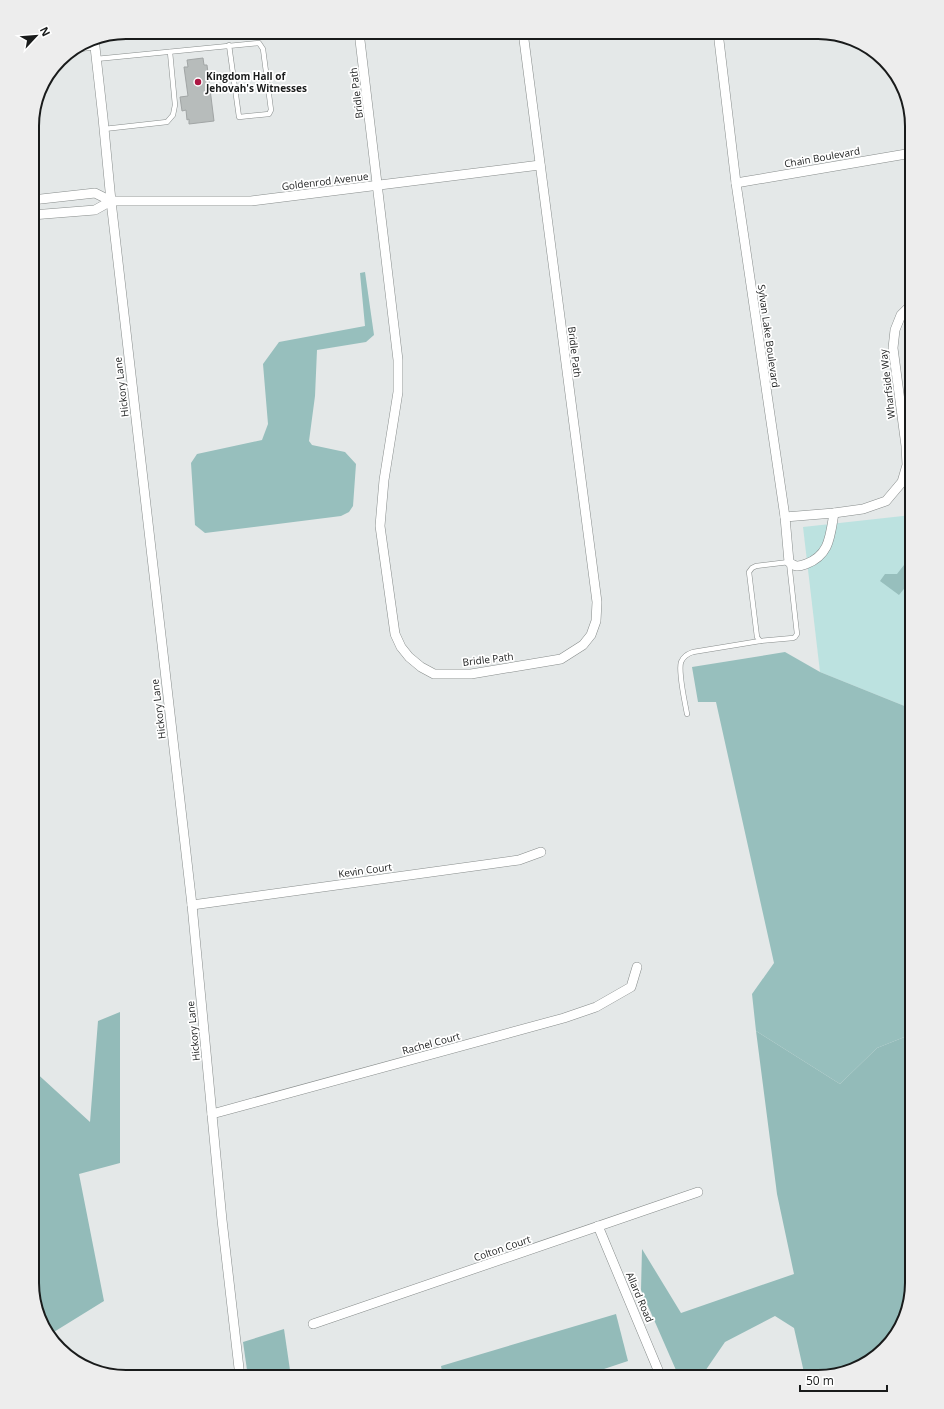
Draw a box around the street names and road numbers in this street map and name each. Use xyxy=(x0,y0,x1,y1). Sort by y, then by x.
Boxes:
street label: Bridle Path xyxy=(346,67,366,119)
street label: Chain Boulevard xyxy=(783,143,861,171)
street label: Goldenrod Avenue xyxy=(281,169,370,193)
street label: Sylvan Lake Boulevard xyxy=(755,284,783,388)
street label: Bridle Path xyxy=(565,326,585,378)
street label: Wharfside Way xyxy=(876,348,898,419)
street label: Hickory Lane xyxy=(110,356,132,418)
street label: Bridle Path xyxy=(462,649,514,669)
street label: Hickory Lane xyxy=(147,678,169,740)
street label: Kevin Court xyxy=(337,859,393,881)
street label: Hickory Lane xyxy=(183,1000,203,1062)
street label: Rachel Court xyxy=(400,1028,462,1057)
street label: Colton Court xyxy=(472,1232,533,1264)
street label: Allard Road xyxy=(623,1270,657,1324)

